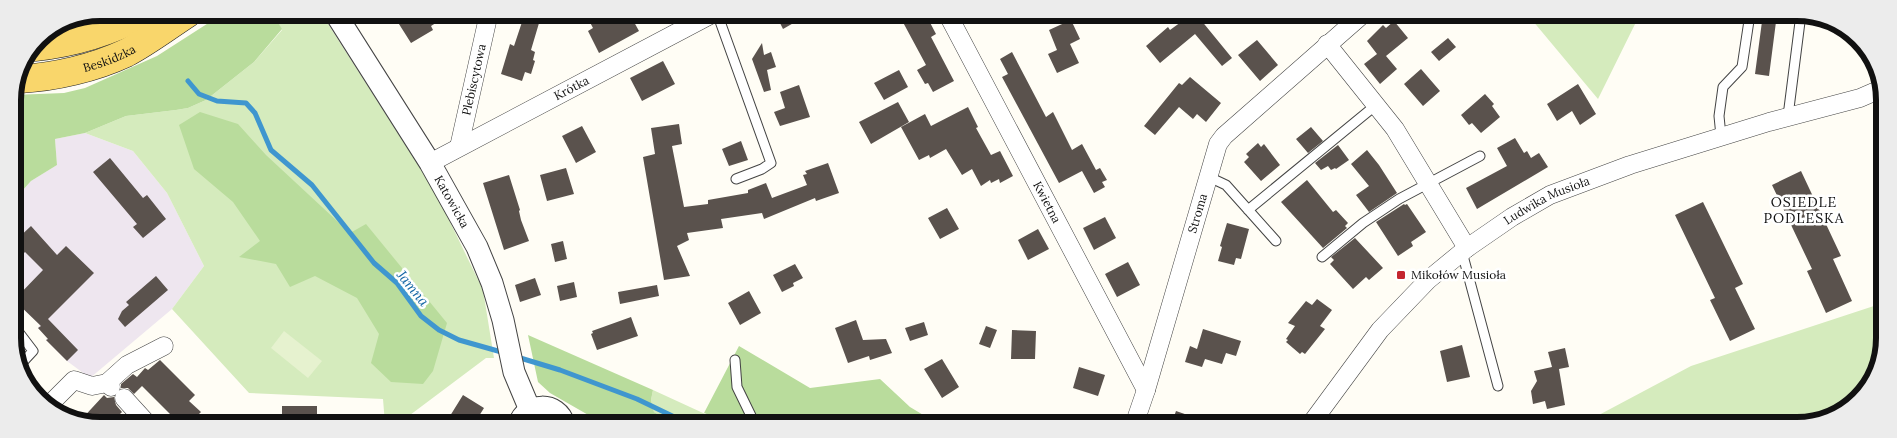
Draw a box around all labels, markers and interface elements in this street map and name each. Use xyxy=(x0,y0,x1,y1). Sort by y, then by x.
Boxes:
street label: Beskidzka xyxy=(81,41,138,75)
street label: Plebiscytowa xyxy=(458,42,489,117)
street label: Krótka xyxy=(551,72,591,103)
street label: Katowicka xyxy=(431,173,473,230)
street label: Ludwika Musioła xyxy=(1501,173,1592,228)
street label: Kwietna xyxy=(1030,179,1065,226)
street label: Stroma xyxy=(1184,192,1210,235)
district label: OSIEDLE PODLESKA xyxy=(1764,193,1844,227)
water label: Jamna xyxy=(392,266,433,310)
place label: Mikołów Musioła xyxy=(1411,267,1506,282)
marker: Mikołów Musioła xyxy=(1395,269,1407,281)

